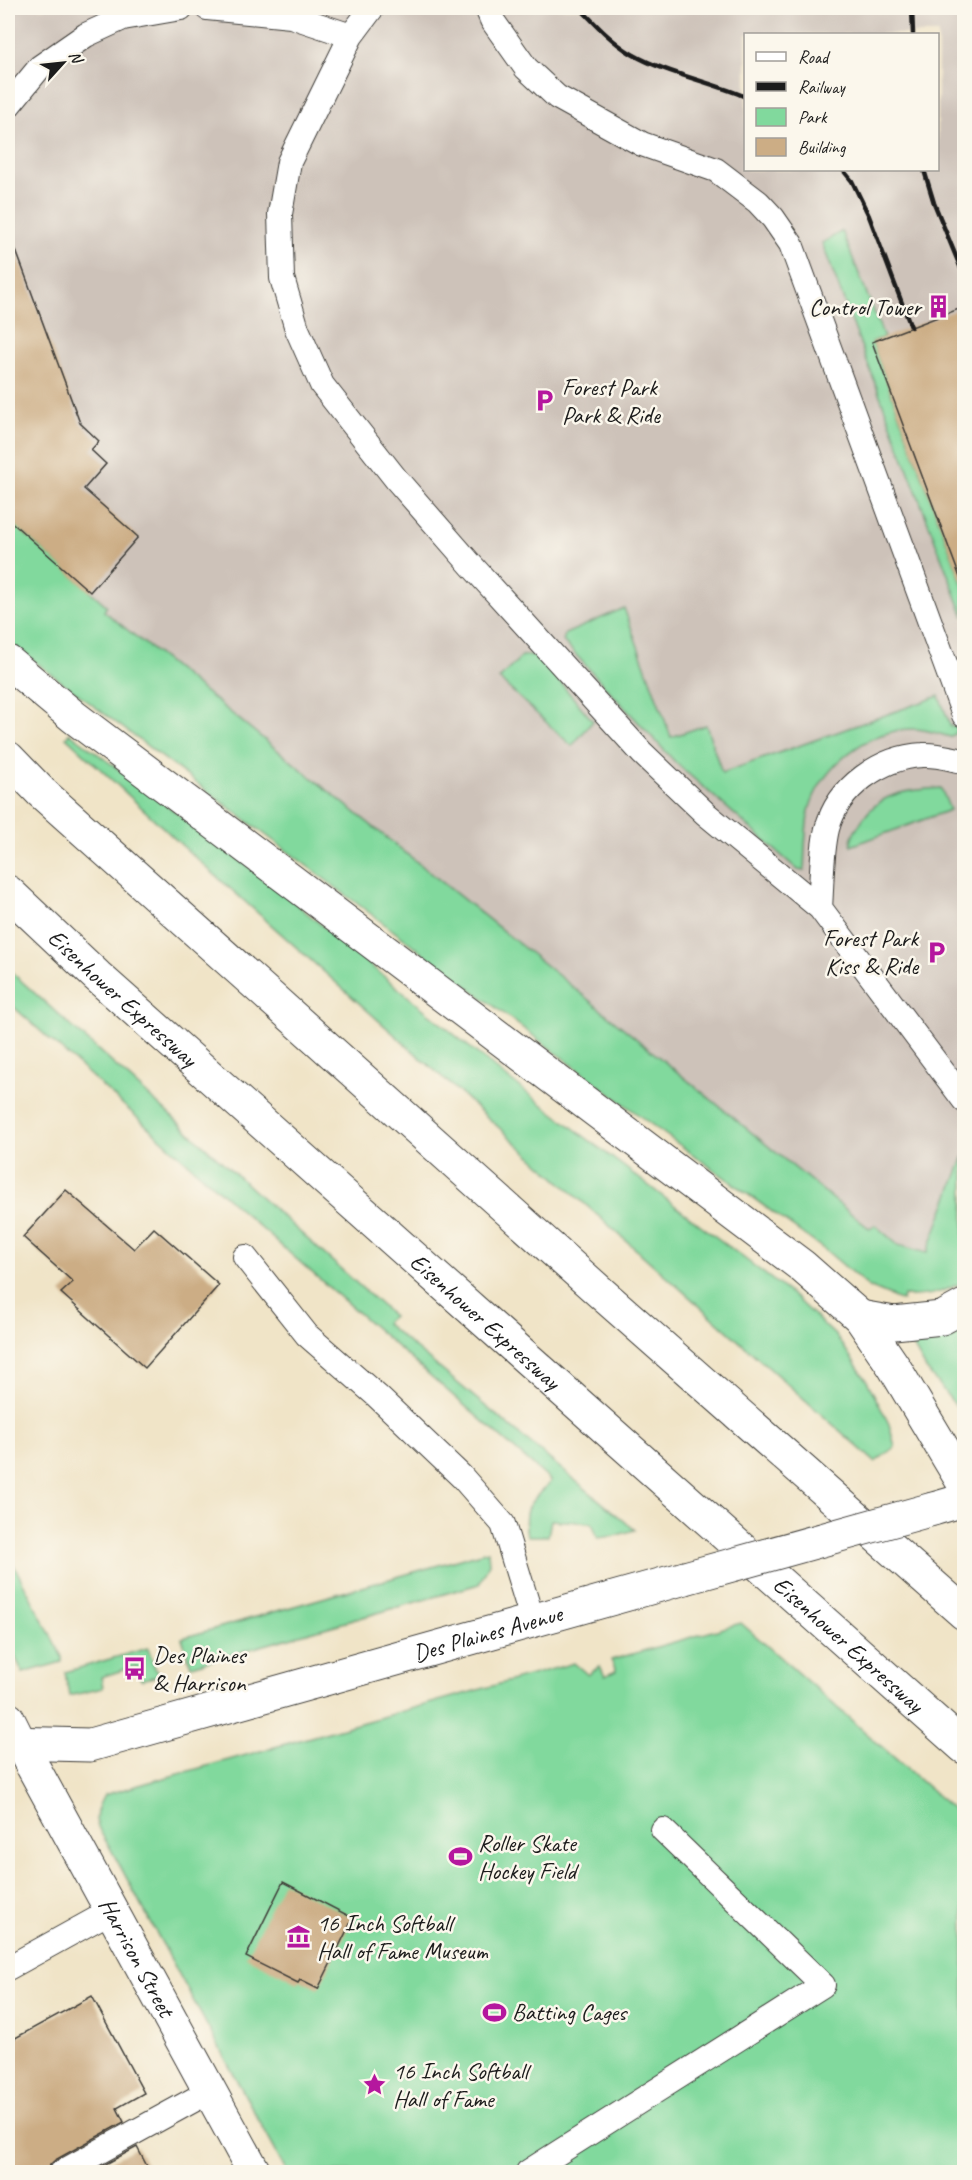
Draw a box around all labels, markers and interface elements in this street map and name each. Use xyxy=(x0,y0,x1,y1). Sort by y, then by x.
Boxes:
north arrow xyxy=(33,33,93,93)
legend xyxy=(744,33,939,171)
text: Road xyxy=(798,46,831,68)
text: N xyxy=(64,48,88,68)
text: Railway xyxy=(798,76,846,98)
text: Park xyxy=(798,106,828,128)
text: Building xyxy=(798,136,847,158)
place label: Control Tower xyxy=(809,292,923,322)
building icon: Control Tower xyxy=(926,294,952,320)
place label: Forest Park Park & Ride xyxy=(562,372,662,430)
parking icon: Forest Park Park & Ride xyxy=(531,388,557,414)
street label: Eisenhower Expressway xyxy=(42,923,205,1074)
place label: Forest Park Kiss & Ride xyxy=(823,923,920,981)
parking icon: Forest Park Kiss & Ride xyxy=(923,939,949,965)
street label: Eisenhower Expressway xyxy=(404,1247,568,1397)
street label: Eisenhower Expressway xyxy=(767,1570,931,1720)
street label: Des Plaines Avenue xyxy=(410,1598,568,1669)
place label: Des Plaines & Harrison xyxy=(153,1640,248,1698)
bus stop icon: Des Plaines & Harrison xyxy=(122,1656,148,1682)
place label: Roller Skate Hockey Field xyxy=(478,1828,580,1886)
sports icon: Roller Skate Hockey Field xyxy=(447,1844,473,1870)
street label: Harrison Street xyxy=(92,1893,182,2024)
place label: 16 Inch Softball Hall of Fame Museum xyxy=(317,1908,488,1966)
museum icon: 16 Inch Softball Hall of Fame Museum xyxy=(286,1924,312,1950)
place label: Batting Cages xyxy=(512,1997,628,2027)
sports icon: Batting Cages xyxy=(481,1999,507,2025)
place label: 16 Inch Softball Hall of Fame xyxy=(393,2056,532,2114)
place icon: 16 Inch Softball Hall of Fame xyxy=(362,2072,388,2098)

